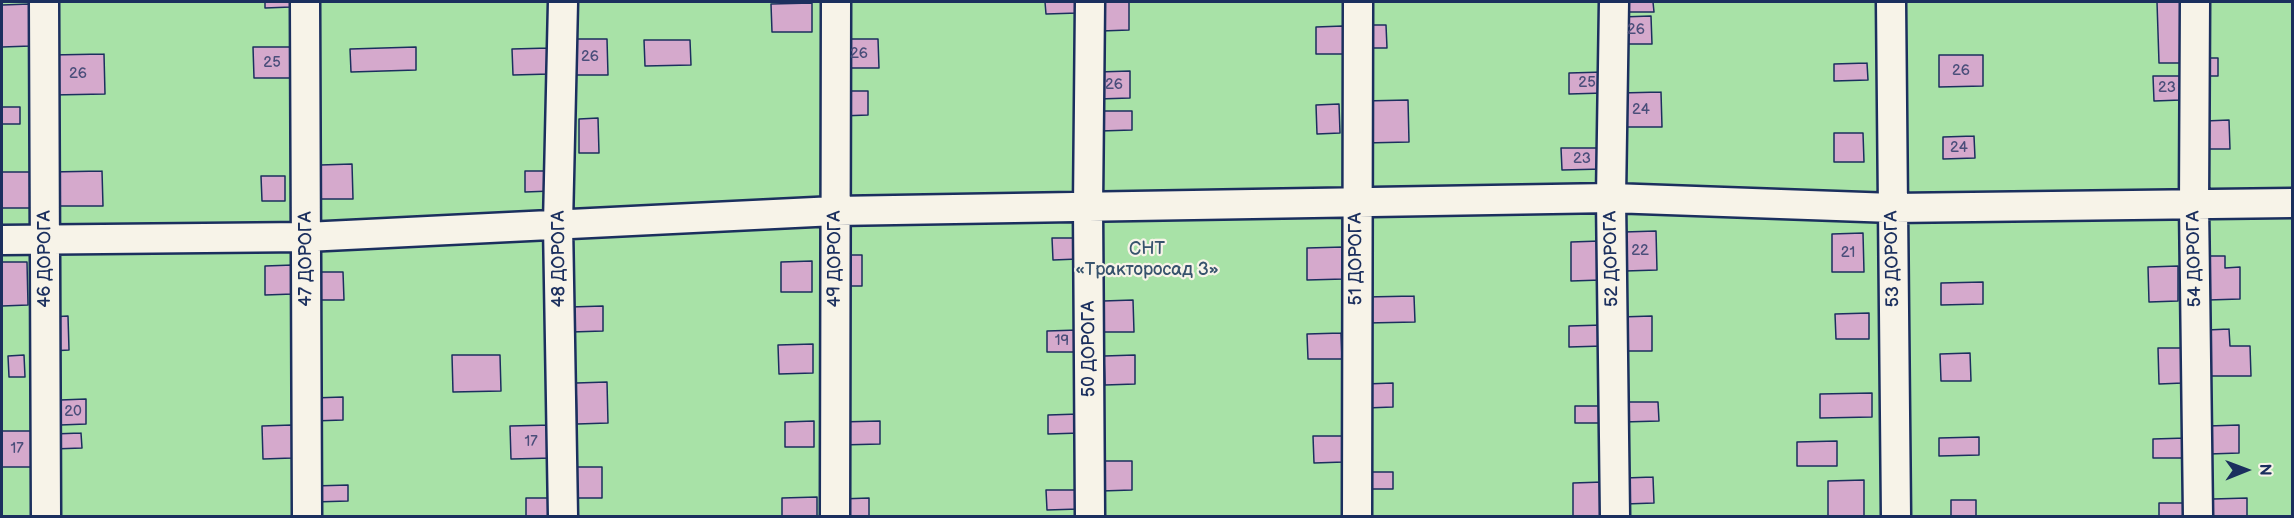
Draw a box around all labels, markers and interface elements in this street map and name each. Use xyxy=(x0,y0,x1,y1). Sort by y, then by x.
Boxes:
house number: 26 xyxy=(1627,21,1645,39)
house number: 26 xyxy=(850,45,868,63)
house number: 26 xyxy=(581,48,599,66)
house number: 25 xyxy=(263,54,281,72)
house number: 26 xyxy=(1952,62,1970,80)
house number: 26 xyxy=(69,65,87,83)
house number: 25 xyxy=(1578,74,1596,92)
house number: 26 xyxy=(1105,76,1123,94)
house number: 23 xyxy=(2158,79,2176,97)
house number: 24 xyxy=(1632,101,1650,119)
house number: 24 xyxy=(1950,139,1968,157)
house number: 23 xyxy=(1573,150,1591,168)
street label: 46 ДОРОГА xyxy=(34,210,56,308)
street label: 53 ДОРОГА xyxy=(1881,210,1905,308)
street label: 54 ДОРОГА xyxy=(2183,210,2207,308)
street label: 47 ДОРОГА xyxy=(295,211,317,307)
street label: 48 ДОРОГА xyxy=(548,211,570,307)
street label: 49 ДОРОГА xyxy=(824,211,846,307)
street label: 52 ДОРОГА xyxy=(1600,211,1624,307)
street label: 51 ДОРОГА xyxy=(1345,213,1367,305)
park label: СНТ «Тракторосад 3» xyxy=(1075,238,1219,280)
house number: 22 xyxy=(1631,242,1649,260)
house number: 21 xyxy=(1841,244,1855,262)
street label: 50 ДОРОГА xyxy=(1078,301,1100,397)
house number: 19 xyxy=(1055,332,1069,350)
house number: 20 xyxy=(64,403,82,421)
house number: 17 xyxy=(524,433,538,451)
house number: 17 xyxy=(10,440,24,458)
north arrow xyxy=(2216,440,2276,500)
text: N xyxy=(2255,463,2274,476)

